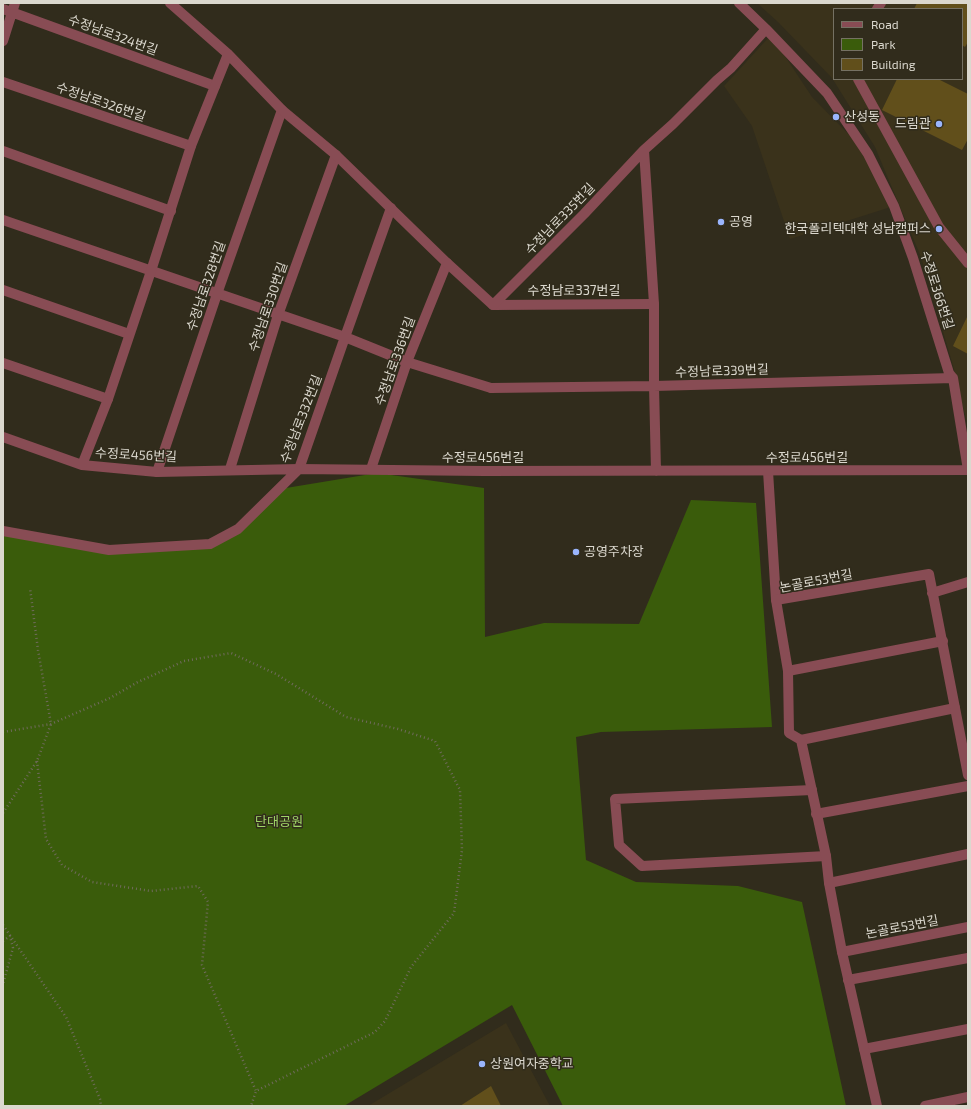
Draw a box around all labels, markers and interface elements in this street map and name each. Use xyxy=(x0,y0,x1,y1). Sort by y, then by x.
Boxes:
legend xyxy=(833,8,963,80)
street label: 수정남로324번길 xyxy=(66,12,160,58)
text: Road xyxy=(871,17,899,31)
text: Park xyxy=(871,37,896,51)
text: Building xyxy=(871,57,915,71)
street label: 수정남로326번길 xyxy=(54,79,148,125)
place label: 산성동 xyxy=(844,109,880,125)
marker: 산성동 xyxy=(831,112,841,122)
place label: 드림관 xyxy=(895,116,931,132)
marker: 드림관 xyxy=(934,119,944,129)
street label: 수정남로335번길 xyxy=(522,180,598,258)
place label: 공영 xyxy=(729,214,753,230)
marker: 공영 xyxy=(716,217,726,227)
place label: 한국폴리텍대학 성남캠퍼스 xyxy=(785,221,931,237)
marker: 한국폴리텍대학 성남캠퍼스 xyxy=(934,224,944,234)
street label: 수정남로328번길 xyxy=(183,239,229,333)
street label: 수정로366번길 xyxy=(917,249,957,331)
street label: 수정남로330번길 xyxy=(245,260,291,354)
street label: 수정남로337번길 xyxy=(528,283,620,299)
street label: 수정남로336번길 xyxy=(372,314,418,408)
street label: 수정남로339번길 xyxy=(675,362,769,380)
street label: 수정남로332번길 xyxy=(277,373,325,465)
street label: 수정로456번길 xyxy=(95,445,177,465)
street label: 수정로456번길 xyxy=(442,450,524,466)
street label: 수정로456번길 xyxy=(766,450,848,466)
place label: 공영주차장 xyxy=(584,544,644,560)
marker: 공영주차장 xyxy=(571,547,581,557)
street label: 논골로53번길 xyxy=(778,566,854,596)
park label: 단대공원 xyxy=(255,814,303,830)
street label: 논골로53번길 xyxy=(864,912,940,942)
place label: 상원여자중학교 xyxy=(490,1056,574,1072)
marker: 상원여자중학교 xyxy=(477,1059,487,1069)

